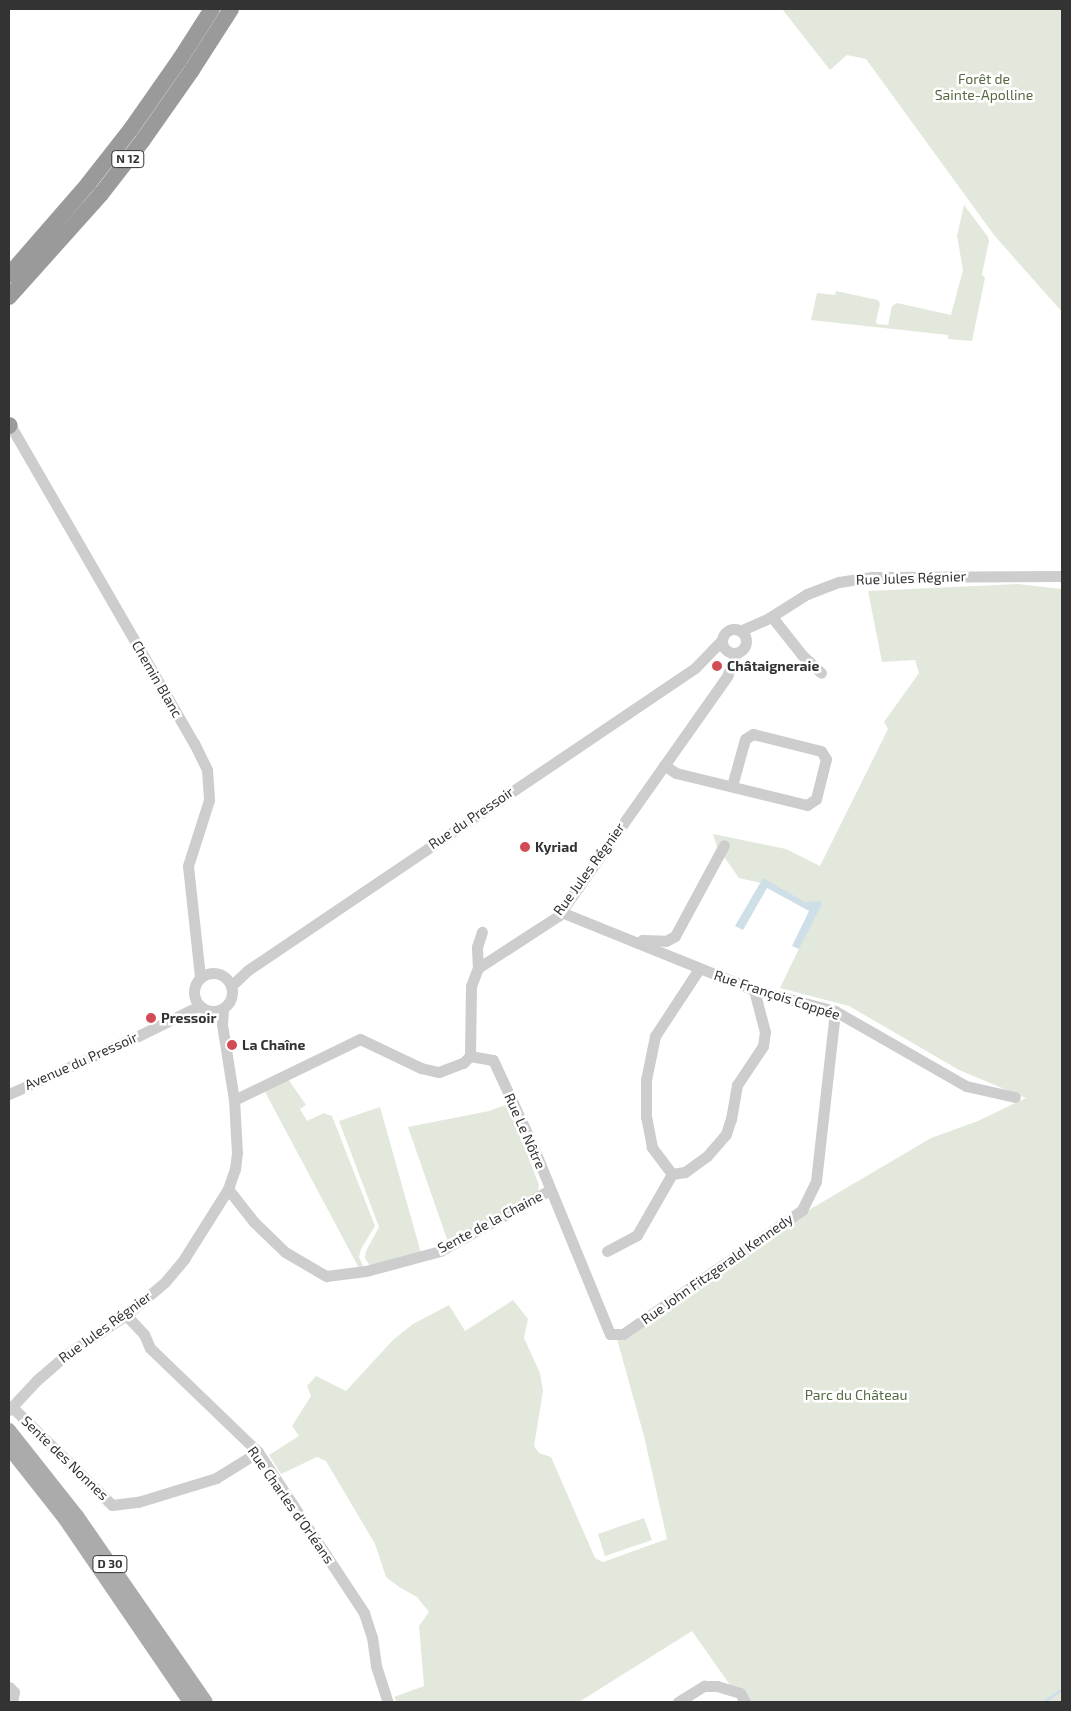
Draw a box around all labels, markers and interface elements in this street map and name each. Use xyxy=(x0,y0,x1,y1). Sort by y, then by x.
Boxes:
park label: Forêt de Sainte-Apolline xyxy=(935,71,1033,104)
road number: N 12 xyxy=(110,150,146,168)
street label: Rue Jules Régnier xyxy=(855,568,967,588)
street label: Chemin Blanc xyxy=(128,638,186,720)
place label: Châtaigneraie xyxy=(727,658,819,674)
marker: Châtaigneraie xyxy=(711,660,723,672)
street label: Rue du Pressoir xyxy=(425,783,517,853)
street label: Rue Jules Régnier xyxy=(550,819,628,919)
place label: Kyriad xyxy=(535,839,578,855)
marker: Kyriad xyxy=(519,841,531,853)
street label: Rue François Coppée xyxy=(712,967,842,1023)
place label: Pressoir xyxy=(161,1010,216,1026)
marker: Pressoir xyxy=(145,1012,157,1024)
street label: Avenue du Pressoir xyxy=(22,1029,140,1093)
place label: La Chaîne xyxy=(242,1037,305,1053)
marker: La Chaîne xyxy=(226,1039,238,1051)
street label: Rue Le Nôtre xyxy=(501,1091,549,1171)
street label: Sente de la Chaine xyxy=(435,1187,545,1257)
street label: Rue John Fitzgerald Kennedy xyxy=(638,1210,796,1328)
street label: Rue Jules Régnier xyxy=(55,1288,155,1366)
park label: Parc du Château xyxy=(805,1387,907,1403)
street label: Sente des Nonnes xyxy=(18,1412,112,1504)
street label: Rue Charles d'Orléans xyxy=(244,1443,338,1567)
road number: D 30 xyxy=(91,1555,129,1574)

